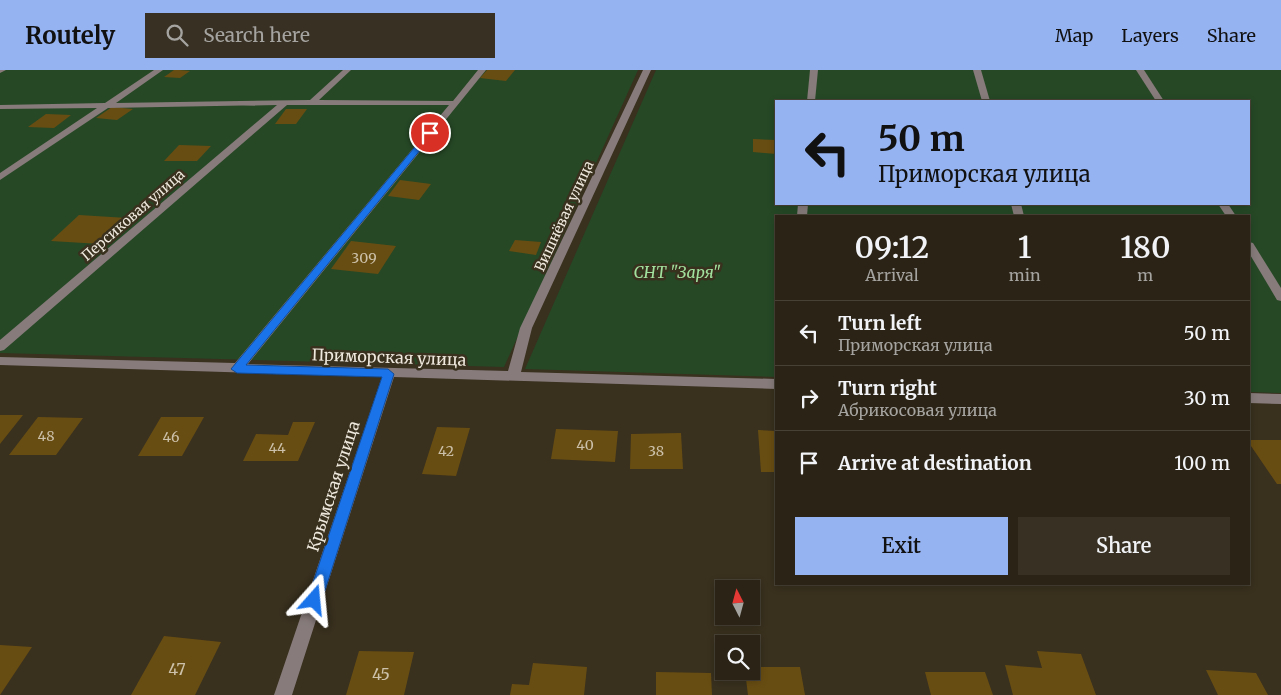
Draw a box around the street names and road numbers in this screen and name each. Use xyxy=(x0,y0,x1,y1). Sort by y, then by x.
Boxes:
street label: Вишнёвая улица xyxy=(530,157,598,274)
street label: Персиковая улица xyxy=(78,165,189,265)
street label: Приморская улица xyxy=(311,344,467,370)
street label: Крымская улица xyxy=(302,418,364,554)

